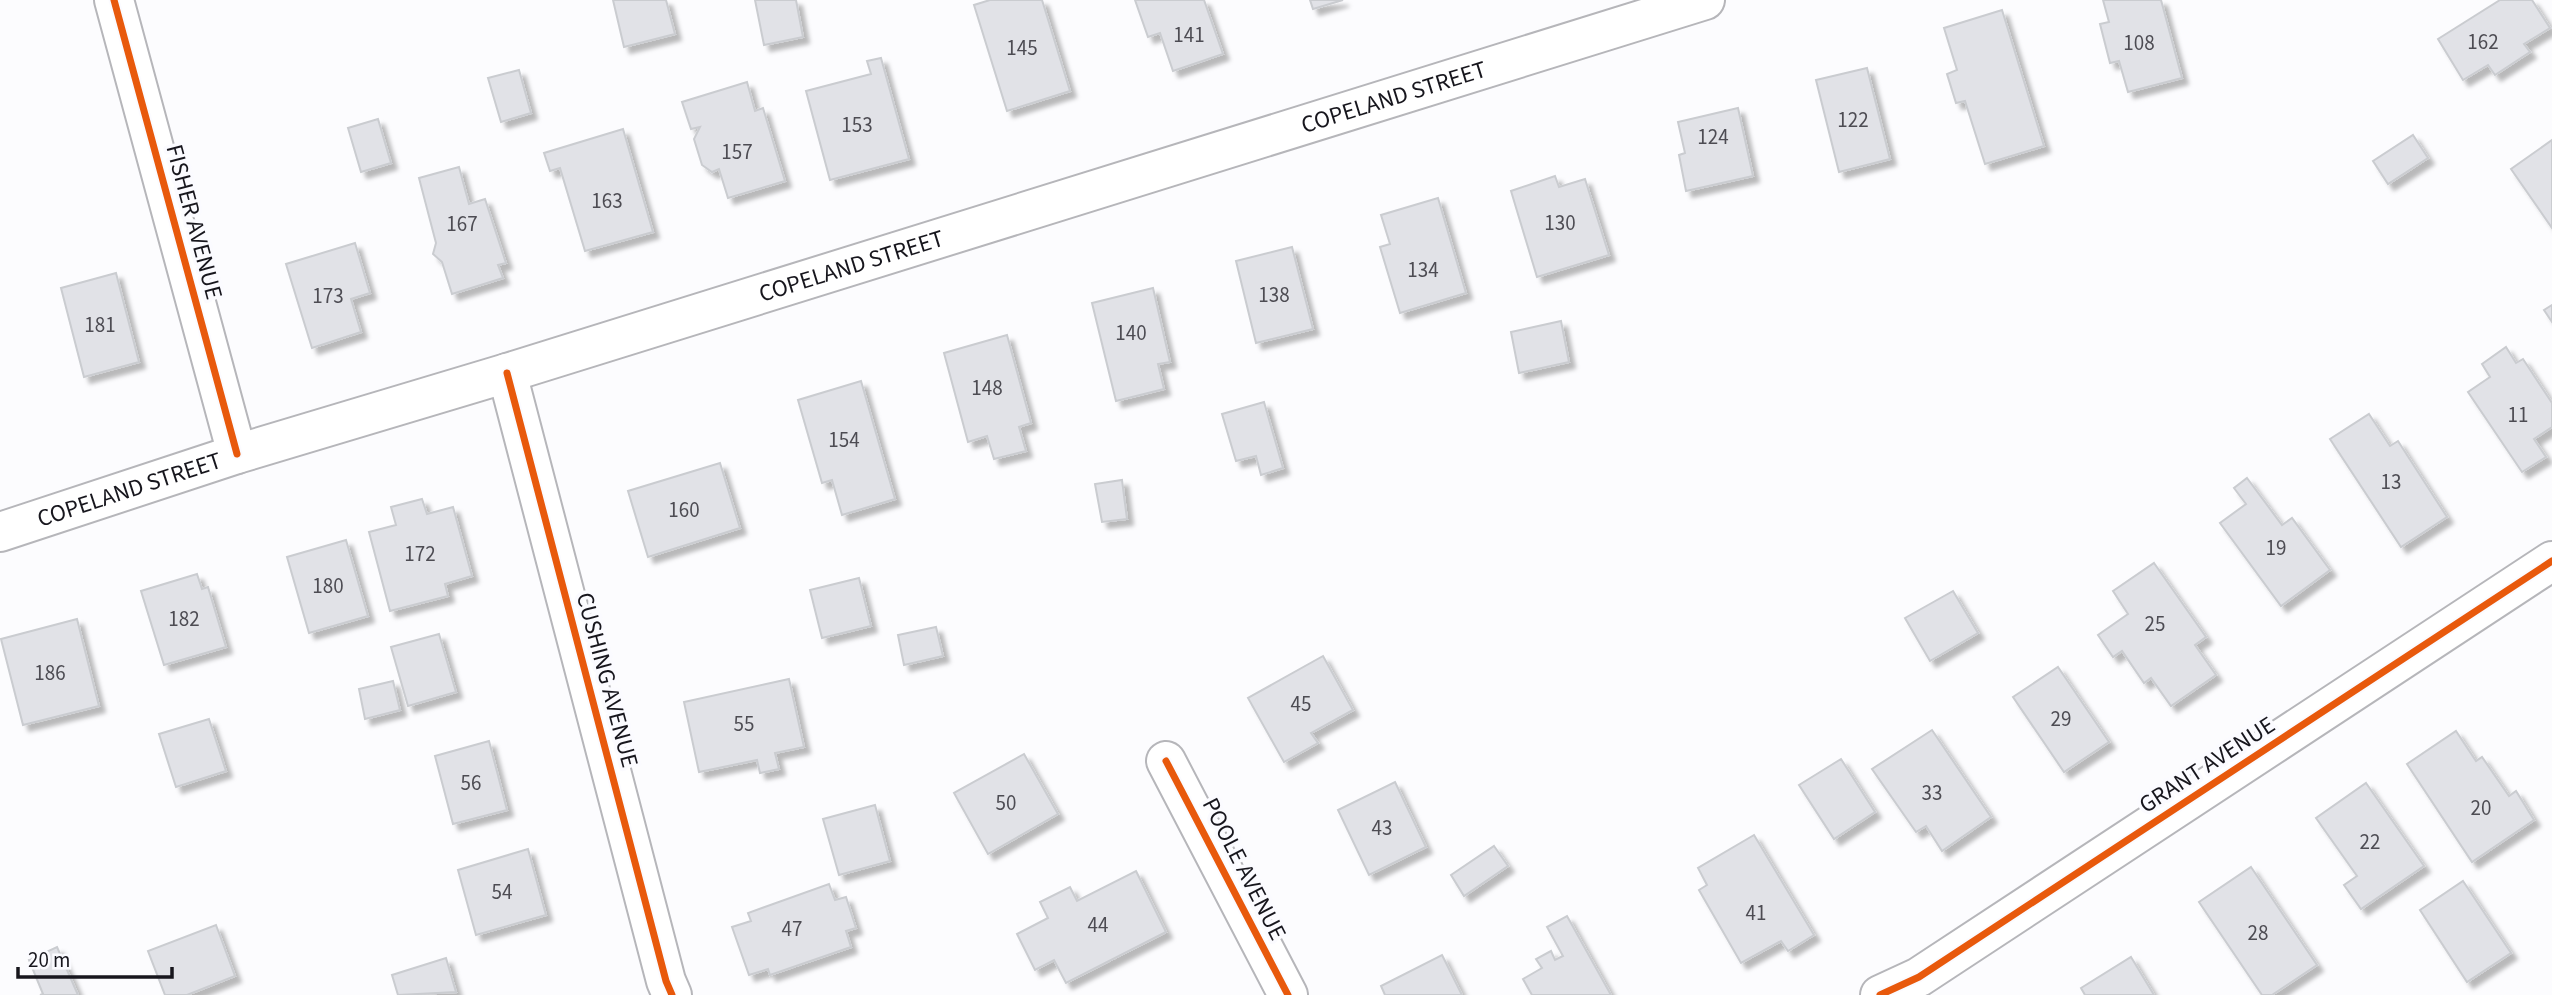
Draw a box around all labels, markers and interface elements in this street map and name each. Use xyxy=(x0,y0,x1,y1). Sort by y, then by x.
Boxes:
house number: 141 xyxy=(1173,20,1205,50)
house number: 162 xyxy=(2467,27,2499,57)
house number: 108 xyxy=(2123,28,2155,58)
house number: 145 xyxy=(1006,33,1038,63)
street label: COPELAND STREET xyxy=(1297,52,1491,142)
house number: 122 xyxy=(1837,105,1869,135)
house number: 153 xyxy=(841,110,873,140)
house number: 124 xyxy=(1697,122,1729,152)
house number: 157 xyxy=(721,137,753,167)
street label: FISHER AVENUE xyxy=(157,141,231,303)
house number: 163 xyxy=(591,186,623,216)
house number: 130 xyxy=(1544,208,1576,238)
house number: 167 xyxy=(446,209,478,239)
street label: COPELAND STREET xyxy=(754,220,948,311)
house number: 134 xyxy=(1407,255,1439,285)
house number: 138 xyxy=(1258,280,1290,310)
house number: 173 xyxy=(312,281,344,311)
house number: 181 xyxy=(84,310,116,340)
house number: 140 xyxy=(1115,318,1147,348)
house number: 148 xyxy=(971,373,1003,403)
house number: 11 xyxy=(2508,400,2528,430)
house number: 154 xyxy=(828,425,860,455)
street label: COPELAND STREET xyxy=(32,443,226,536)
house number: 13 xyxy=(2381,467,2401,497)
house number: 160 xyxy=(668,495,700,525)
house number: 19 xyxy=(2266,533,2286,563)
house number: 172 xyxy=(404,539,436,569)
house number: 180 xyxy=(312,571,344,601)
street label: CUSHING AVENUE xyxy=(567,589,647,771)
house number: 182 xyxy=(168,604,200,634)
house number: 25 xyxy=(2145,609,2165,639)
house number: 186 xyxy=(34,658,66,688)
house number: 45 xyxy=(1291,689,1311,719)
house number: 29 xyxy=(2051,704,2071,734)
street label: GRANT AVENUE xyxy=(2132,708,2282,822)
house number: 55 xyxy=(734,709,754,739)
house number: 56 xyxy=(461,768,481,798)
house number: 33 xyxy=(1922,778,1942,808)
house number: 50 xyxy=(996,788,1016,818)
street label: POOLE AVENUE xyxy=(1193,792,1295,946)
house number: 20 xyxy=(2471,793,2491,823)
house number: 43 xyxy=(1372,813,1392,843)
house number: 22 xyxy=(2360,827,2380,857)
house number: 54 xyxy=(492,877,512,907)
house number: 41 xyxy=(1746,898,1766,928)
house number: 44 xyxy=(1088,910,1108,940)
house number: 47 xyxy=(782,914,802,944)
house number: 28 xyxy=(2248,918,2268,948)
scale bar xyxy=(18,936,172,980)
text: 20 m xyxy=(28,945,70,975)

